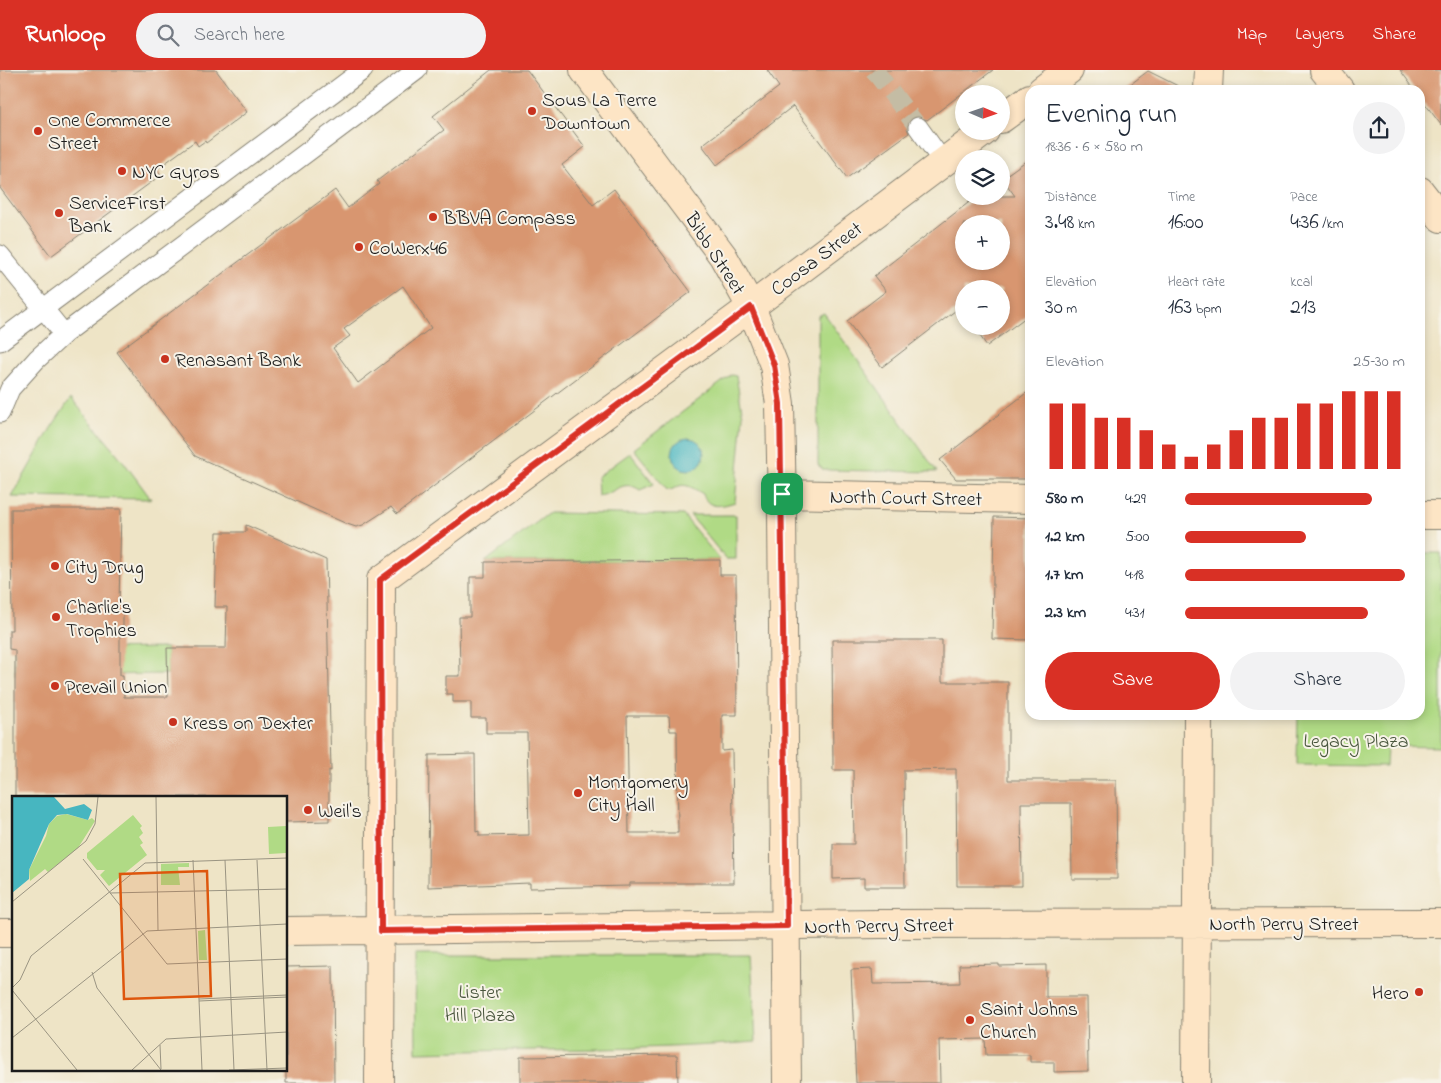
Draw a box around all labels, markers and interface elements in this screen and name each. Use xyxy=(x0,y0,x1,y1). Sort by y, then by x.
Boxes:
search box xyxy=(136,13,486,58)
text: Runloop xyxy=(25,18,106,53)
icon: search xyxy=(154,21,182,49)
text: Search here xyxy=(194,22,285,49)
text: Map xyxy=(1237,22,1267,48)
text: Layers xyxy=(1295,22,1345,48)
text: Share xyxy=(1373,22,1416,48)
north arrow xyxy=(955,85,1010,140)
map controls xyxy=(955,85,1010,335)
place label: Sous La Terre Downtown xyxy=(541,87,657,139)
text: Evening run xyxy=(1045,95,1177,136)
button: share xyxy=(1353,102,1405,154)
marker: Sous La Terre Downtown xyxy=(526,105,538,117)
place label: One Commerce Street xyxy=(48,107,170,159)
marker: One Commerce Street xyxy=(32,125,44,137)
text: 18:36 · 6 × 580 m xyxy=(1045,135,1143,159)
button: layers xyxy=(955,150,1010,205)
place label: NYC Gyros xyxy=(132,159,220,188)
marker: NYC Gyros xyxy=(116,165,128,177)
text: Distance xyxy=(1045,187,1097,208)
text: Time xyxy=(1168,187,1195,208)
text: Pace xyxy=(1290,187,1318,208)
place label: ServiceFirst Bank xyxy=(68,190,166,242)
place label: BBVA Compass xyxy=(442,205,576,234)
marker: ServiceFirst Bank xyxy=(53,207,65,219)
street label: Bibb Street xyxy=(676,207,752,301)
text: 3.48 xyxy=(1045,208,1074,238)
text: 16:00 xyxy=(1168,208,1204,238)
text: 4:36 xyxy=(1290,208,1319,238)
marker: BBVA Compass xyxy=(427,211,439,223)
text: km xyxy=(1074,214,1095,235)
text: /km xyxy=(1319,214,1344,235)
button: + xyxy=(955,215,1010,270)
street label: Coosa Street xyxy=(766,216,870,304)
place label: CoWerx46 xyxy=(369,235,447,264)
marker: CoWerx46 xyxy=(353,241,365,253)
text: Elevation xyxy=(1045,272,1096,293)
text: Heart rate xyxy=(1168,272,1225,293)
text: kcal xyxy=(1290,272,1313,293)
button: − xyxy=(955,280,1010,335)
text: 30 xyxy=(1045,293,1063,323)
text: 163 xyxy=(1168,293,1192,323)
text: 213 xyxy=(1290,293,1316,323)
text: m xyxy=(1063,299,1077,320)
text: bpm xyxy=(1192,299,1222,320)
place label: Renasant Bank xyxy=(175,347,301,376)
text: Elevation xyxy=(1045,350,1104,374)
text: 25–30 m xyxy=(1353,350,1405,374)
marker: Renasant Bank xyxy=(159,353,171,365)
pin xyxy=(761,473,803,515)
icon: arrive xyxy=(768,480,796,508)
street label: North Court Street xyxy=(830,484,983,515)
text: 580 m xyxy=(1045,487,1083,511)
text: 4:29 xyxy=(1125,487,1146,511)
text: 1.2 km xyxy=(1045,525,1085,549)
text: 5:00 xyxy=(1125,525,1149,549)
place label: City Drug xyxy=(65,554,144,584)
marker: City Drug xyxy=(49,560,61,572)
text: 1.7 km xyxy=(1045,563,1083,587)
text: 4:18 xyxy=(1125,563,1144,587)
place label: Charlie's Trophies xyxy=(66,594,137,646)
text: 2.3 km xyxy=(1045,601,1086,625)
text: 4:31 xyxy=(1125,601,1145,625)
marker: Charlie's Trophies xyxy=(50,611,62,623)
button: Save xyxy=(1045,652,1220,710)
button: Share xyxy=(1230,652,1405,710)
place label: Prevail Union xyxy=(65,674,168,703)
marker: Prevail Union xyxy=(49,680,61,692)
place label: Kress on Dexter xyxy=(183,710,314,739)
marker: Kress on Dexter xyxy=(167,716,179,728)
park label: Legacy Plaza xyxy=(1304,728,1408,758)
place label: Montgomery City Hall xyxy=(588,769,688,821)
marker: Montgomery City Hall xyxy=(572,787,584,799)
inset map xyxy=(12,796,288,1070)
place label: Weil's xyxy=(318,798,362,827)
marker: Weil's xyxy=(302,804,314,816)
street label: North Perry Street xyxy=(1209,911,1359,940)
street label: North Perry Street xyxy=(804,912,954,943)
park label: Lister Hill Plaza xyxy=(445,979,515,1031)
place label: Hero xyxy=(1372,980,1409,1009)
marker: Hero xyxy=(1413,986,1425,998)
place label: Saint Johns Church xyxy=(980,996,1078,1048)
marker: Saint Johns Church xyxy=(964,1014,976,1026)

